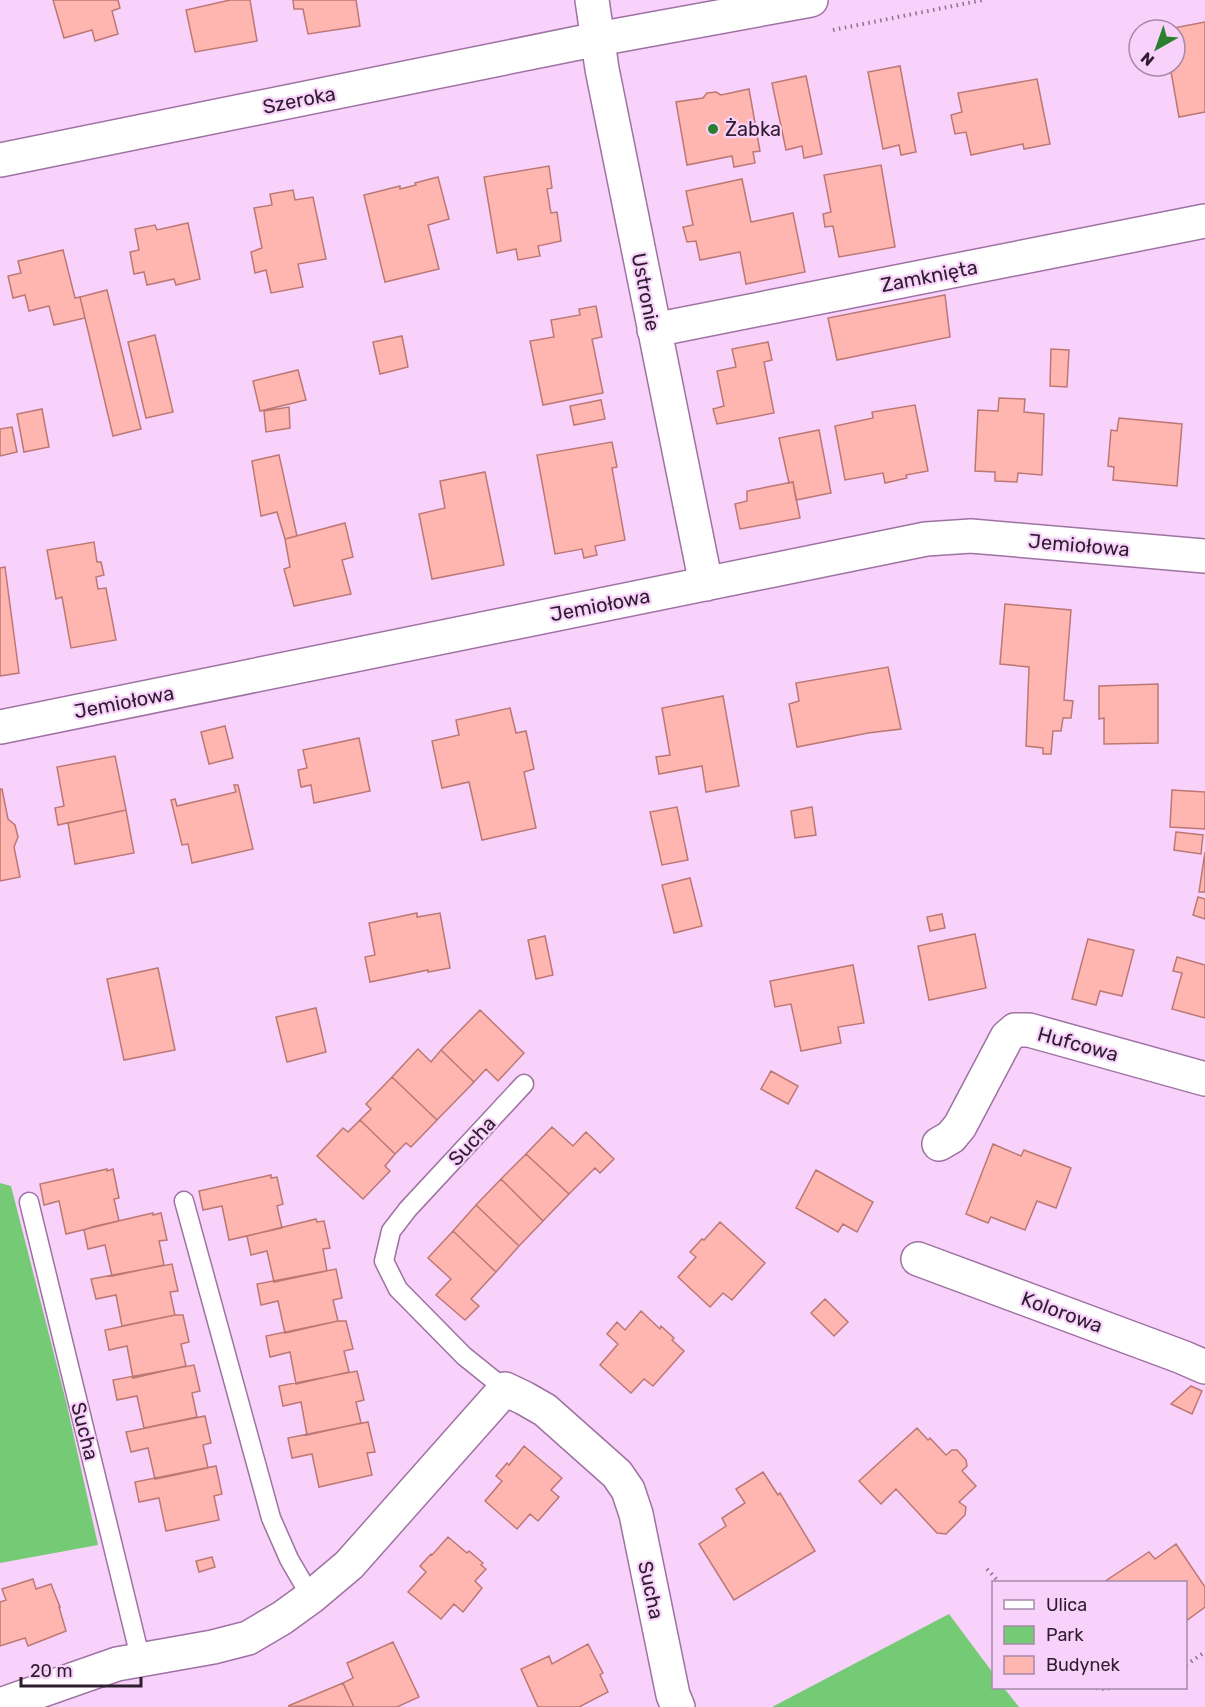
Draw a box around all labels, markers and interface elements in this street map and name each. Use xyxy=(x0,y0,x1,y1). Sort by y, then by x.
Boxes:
north arrow xyxy=(1127,18,1187,78)
text: N xyxy=(1137,48,1158,70)
street label: Szeroka xyxy=(261,81,337,119)
place label: Żabka xyxy=(725,117,781,141)
marker: Żabka xyxy=(706,122,720,136)
street label: Ustronie xyxy=(627,251,665,333)
street label: Zamknięta xyxy=(879,255,979,297)
street label: Jemiołowa xyxy=(1027,529,1131,561)
street label: Jemiołowa xyxy=(548,584,652,626)
street label: Jemiołowa xyxy=(72,681,176,723)
street label: Hufcowa xyxy=(1035,1022,1121,1066)
street label: Sucha xyxy=(443,1111,501,1171)
street label: Kolorowa xyxy=(1018,1286,1106,1338)
street label: Sucha xyxy=(66,1400,104,1462)
street label: Sucha xyxy=(633,1559,669,1621)
legend xyxy=(992,1581,1187,1689)
text: Ulica xyxy=(1046,1594,1087,1616)
text: Park xyxy=(1046,1624,1084,1646)
scale bar xyxy=(21,1650,141,1688)
text: Budynek xyxy=(1046,1654,1120,1676)
text: 20 m xyxy=(30,1660,72,1682)

